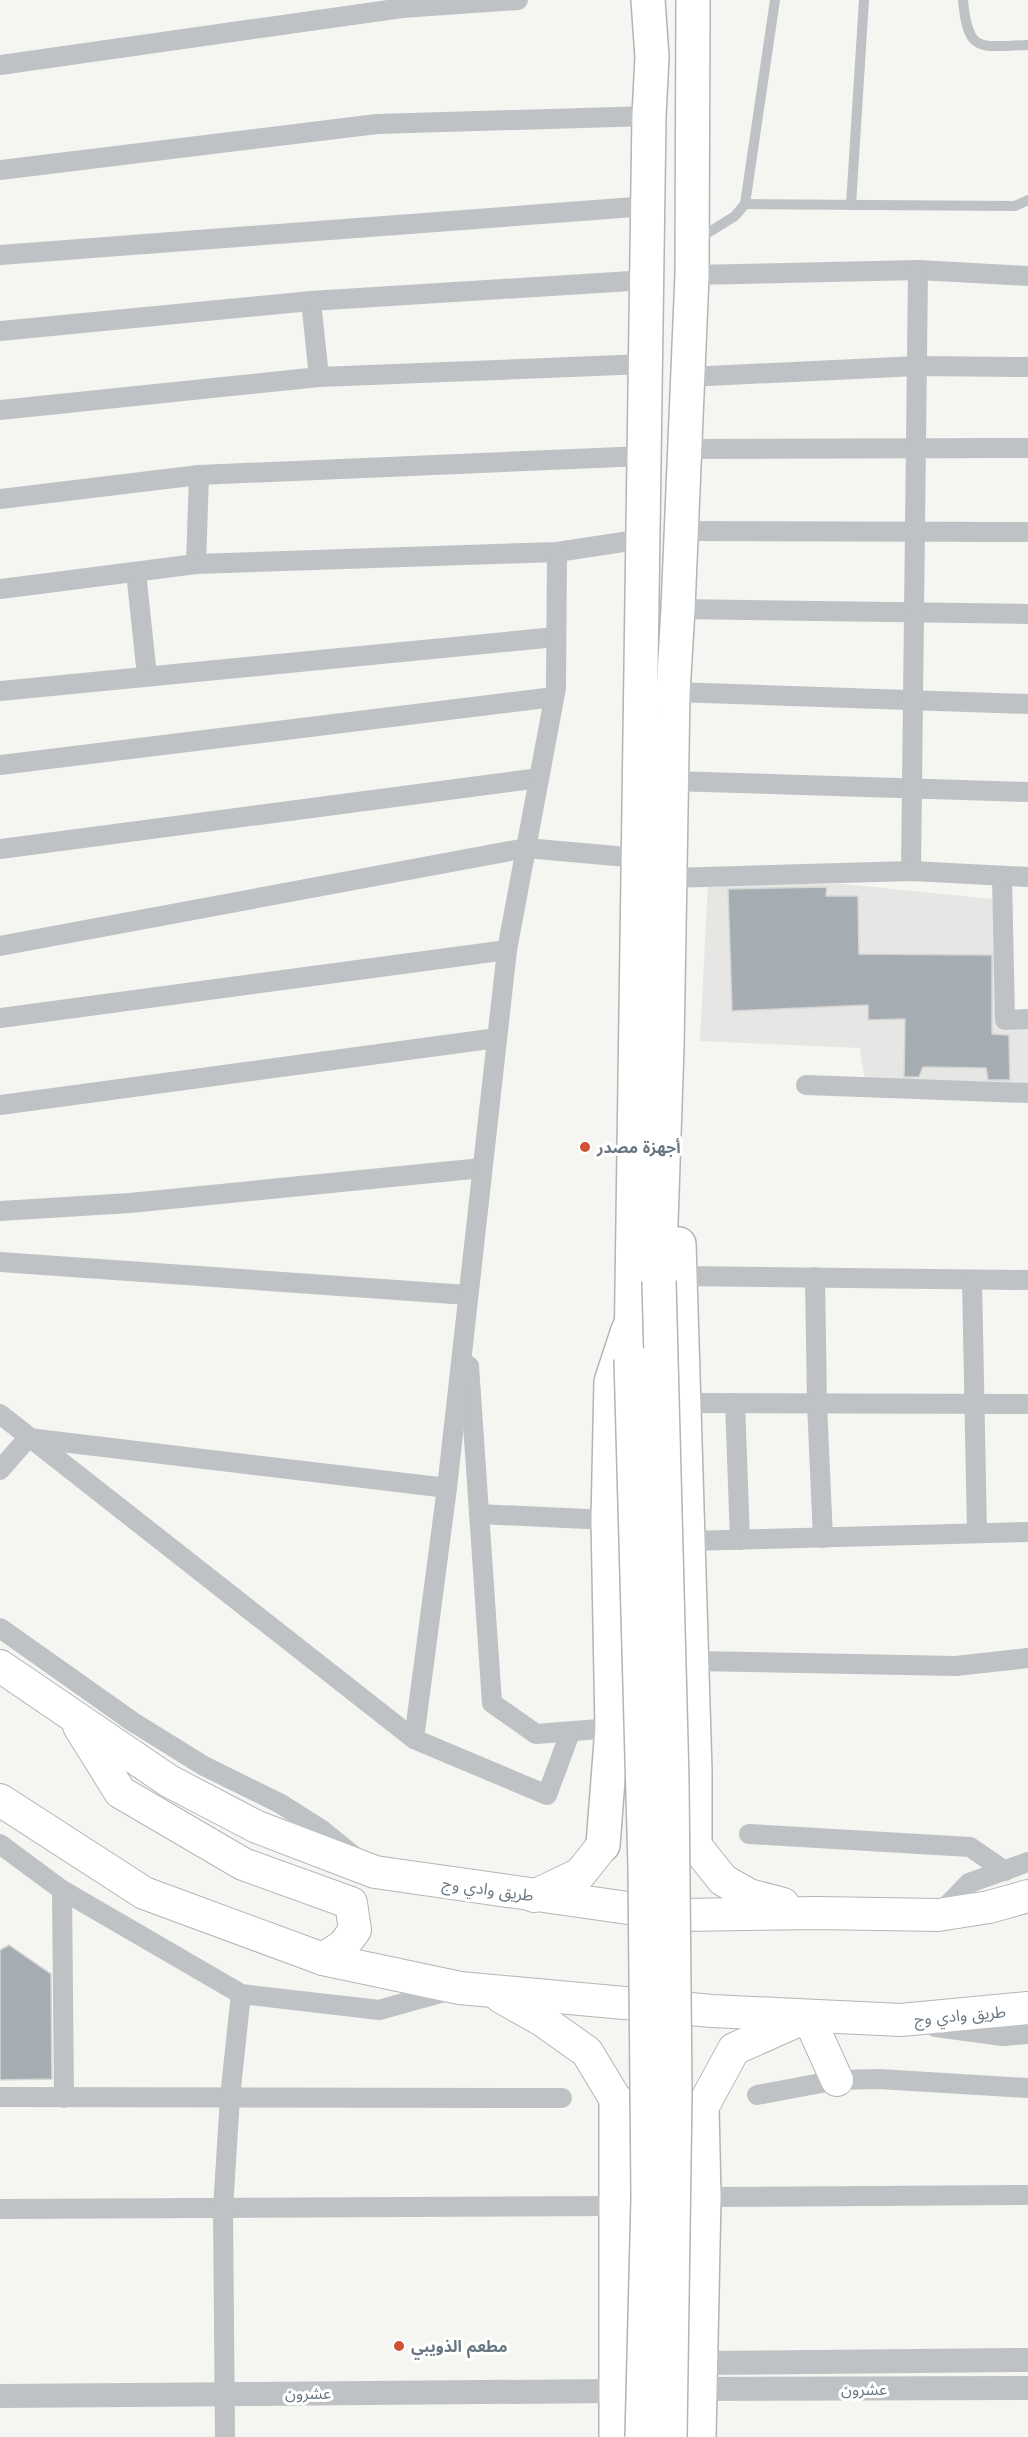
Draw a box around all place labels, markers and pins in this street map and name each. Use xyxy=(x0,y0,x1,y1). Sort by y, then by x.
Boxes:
place label: أجهزة مصدر xyxy=(596,1136,681,1159)
marker: أجهزة مصدر xyxy=(578,1140,592,1154)
place label: مطعم الذويبي xyxy=(411,2335,508,2360)
marker: مطعم الذويبي xyxy=(392,2339,406,2353)

